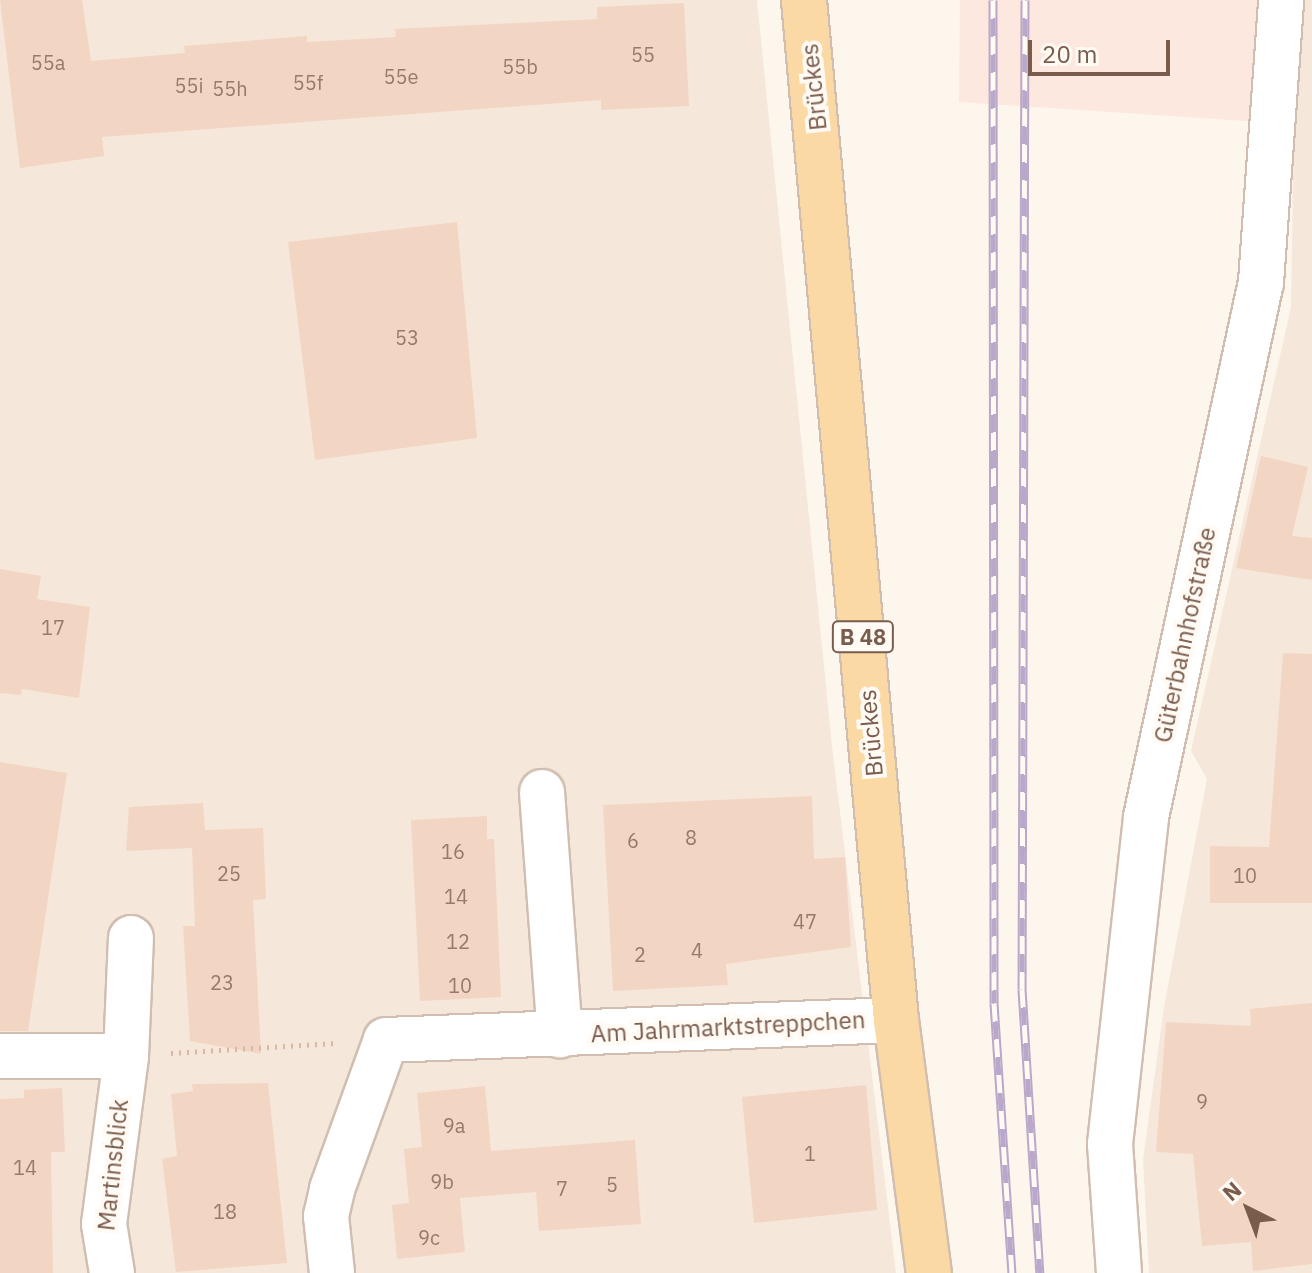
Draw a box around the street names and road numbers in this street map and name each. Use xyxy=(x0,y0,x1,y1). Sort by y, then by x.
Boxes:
street label: Brückes xyxy=(795,42,833,132)
street label: Güterbahnhofstraße xyxy=(1148,525,1222,745)
road number: B 48 xyxy=(831,619,895,655)
street label: Brückes xyxy=(853,688,889,778)
street label: Am Jahrmarktstreppchen xyxy=(590,1005,866,1049)
street label: Martinsblick xyxy=(92,1098,134,1232)

